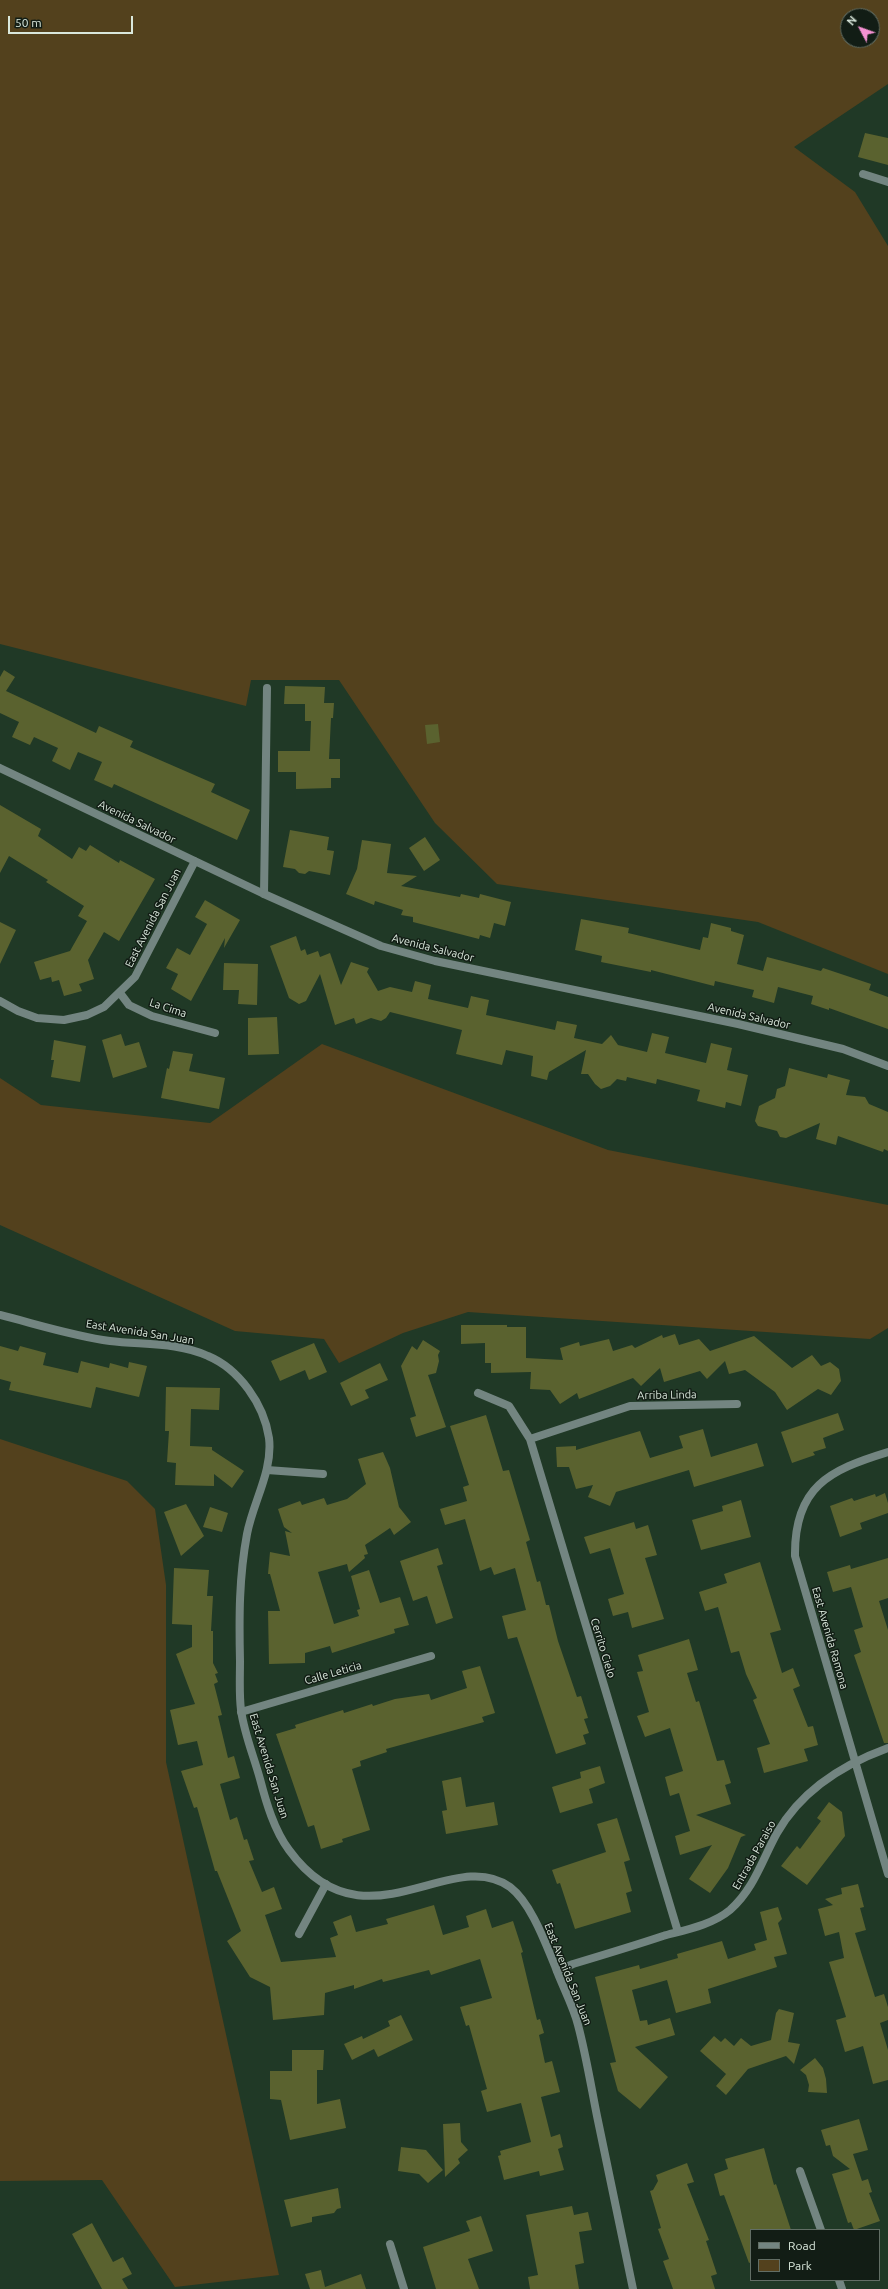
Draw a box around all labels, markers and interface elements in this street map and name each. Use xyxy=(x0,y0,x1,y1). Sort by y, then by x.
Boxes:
scale bar xyxy=(10,8,135,34)
north arrow xyxy=(840,8,880,48)
text: N xyxy=(844,14,859,28)
text: 50 m xyxy=(15,16,42,29)
street label: Avenida Salvador xyxy=(96,798,178,846)
street label: East Avenida San Juan xyxy=(122,866,184,970)
street label: Avenida Salvador xyxy=(390,931,476,965)
street label: La Cima xyxy=(148,996,188,1020)
street label: Avenida Salvador xyxy=(706,1000,792,1032)
street label: East Avenida San Juan xyxy=(85,1317,195,1347)
street label: Arriba Linda xyxy=(637,1388,697,1402)
street label: East Avenida Ramona xyxy=(809,1585,851,1691)
street label: Cerrito Cielo xyxy=(588,1616,618,1680)
street label: Calle Leticia xyxy=(303,1659,363,1687)
street label: East Avenida San Juan xyxy=(247,1712,291,1820)
street label: Entrada Paraiso xyxy=(730,1818,778,1892)
street label: East Avenida San Juan xyxy=(541,1921,595,2027)
legend xyxy=(750,2229,880,2281)
text: Road xyxy=(788,2239,816,2252)
text: Park xyxy=(788,2259,812,2272)

